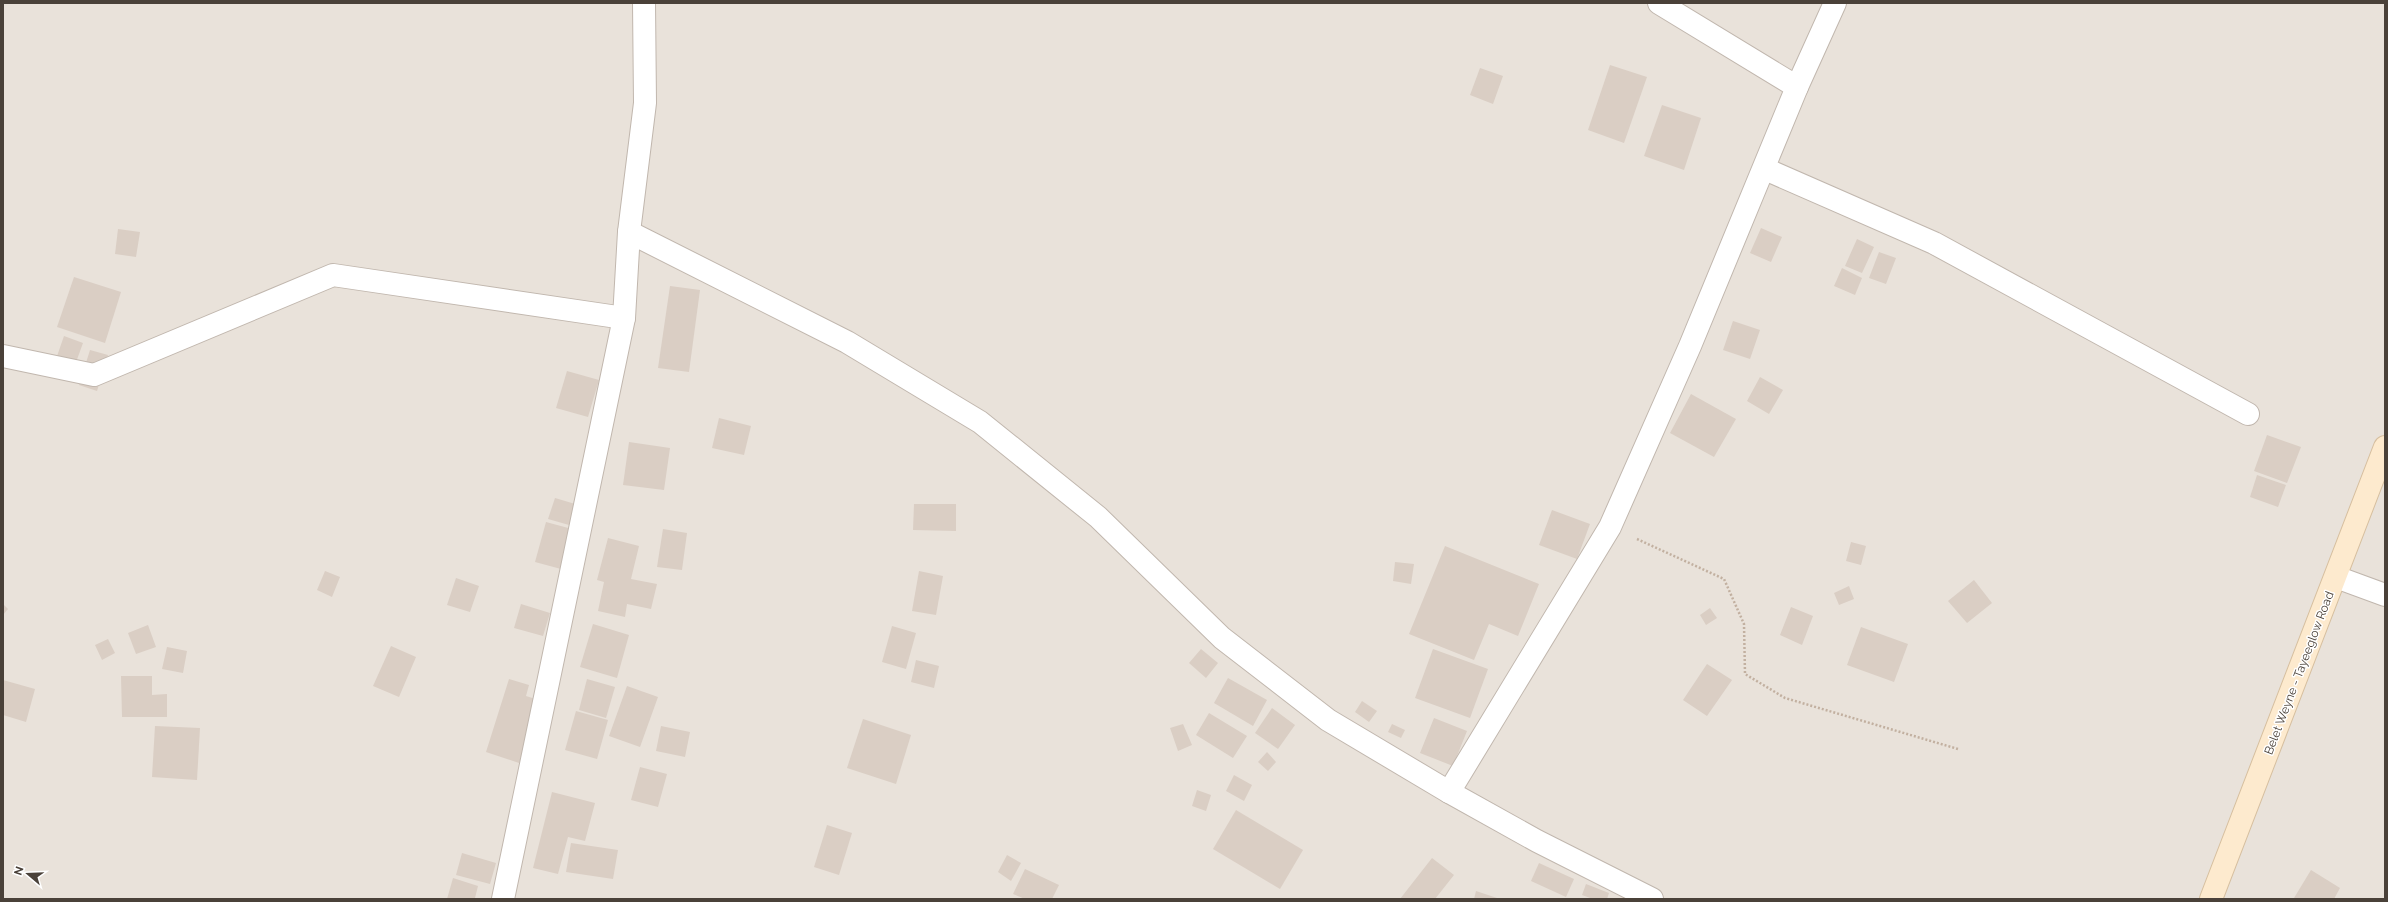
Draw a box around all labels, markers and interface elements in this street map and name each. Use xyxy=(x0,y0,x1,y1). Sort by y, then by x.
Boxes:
street label: Belet Weyne - Tayeeglow Road xyxy=(2261,589,2337,757)
north arrow xyxy=(8,854,48,894)
text: N xyxy=(12,865,27,877)

